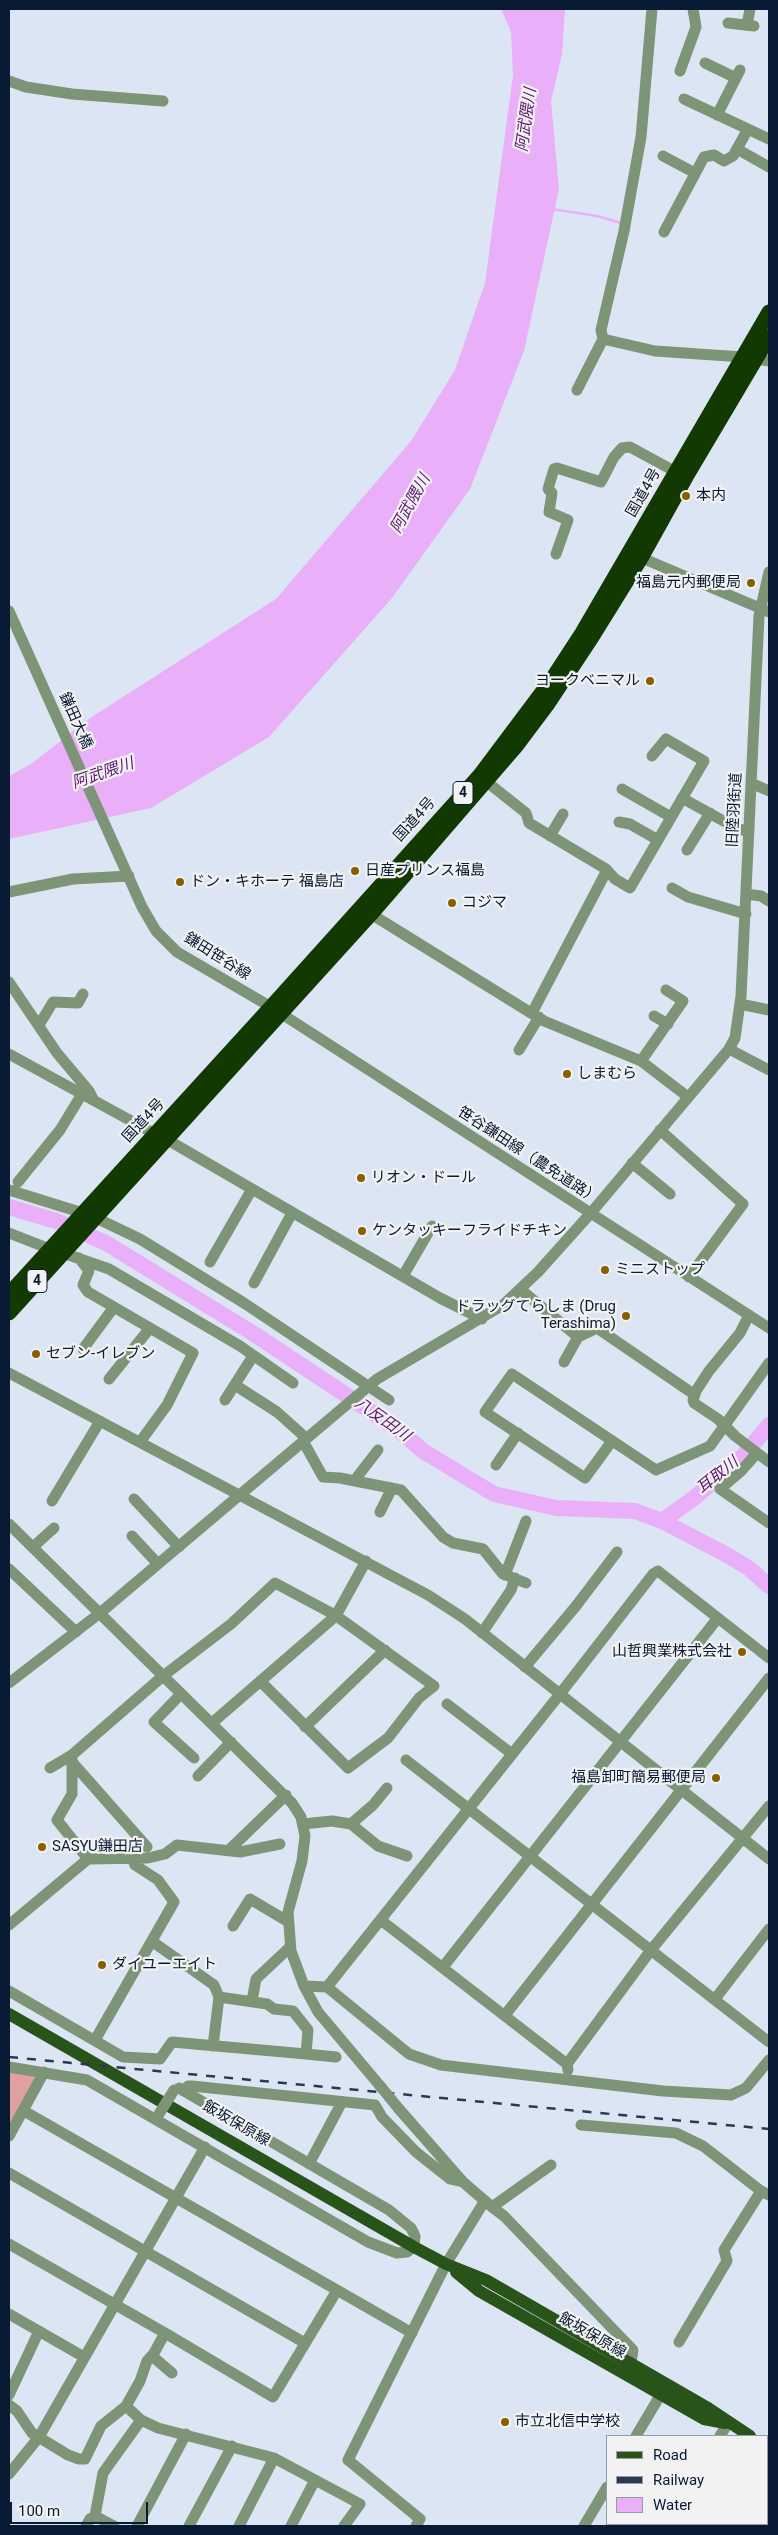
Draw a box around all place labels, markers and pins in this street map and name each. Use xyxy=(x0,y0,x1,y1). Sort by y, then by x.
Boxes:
place label: 本内 xyxy=(696,487,726,505)
marker: 本内 xyxy=(680,490,692,502)
place label: 福島元内郵便局 xyxy=(636,574,741,592)
marker: 福島元内郵便局 xyxy=(745,577,757,589)
place label: ヨークベニマル xyxy=(535,672,640,690)
marker: ヨークベニマル xyxy=(644,675,656,687)
place label: 日産プリンス福島 xyxy=(365,862,485,880)
marker: 日産プリンス福島 xyxy=(349,865,361,877)
place label: ドン・キホーテ 福島店 xyxy=(190,873,344,891)
marker: ドン・キホーテ 福島店 xyxy=(174,876,186,888)
place label: コジマ xyxy=(462,894,507,912)
marker: コジマ xyxy=(446,897,458,909)
place label: しまむら xyxy=(577,1065,637,1083)
marker: しまむら xyxy=(561,1068,573,1080)
place label: リオン・ドール xyxy=(371,1169,476,1187)
marker: リオン・ドール xyxy=(355,1172,367,1184)
place label: ケンタッキーフライドチキン xyxy=(372,1222,567,1240)
marker: ケンタッキーフライドチキン xyxy=(356,1225,368,1237)
place label: ミニストップ xyxy=(615,1261,705,1279)
marker: ミニストップ xyxy=(599,1264,611,1276)
place label: ドラッグてらしま (Drug Terashima) xyxy=(456,1298,616,1333)
marker: ドラッグてらしま (Drug Terashima) xyxy=(620,1310,632,1322)
place label: セブン-イレブン xyxy=(46,1345,155,1363)
marker: セブン-イレブン xyxy=(30,1348,42,1360)
place label: 山哲興業株式会社 xyxy=(612,1643,732,1661)
marker: 山哲興業株式会社 xyxy=(736,1646,748,1658)
place label: 福島卸町簡易郵便局 xyxy=(571,1769,706,1787)
marker: 福島卸町簡易郵便局 xyxy=(710,1772,722,1784)
place label: SASYU鎌田店 xyxy=(52,1838,143,1856)
marker: SASYU鎌田店 xyxy=(36,1841,48,1853)
place label: ダイユーエイト xyxy=(112,1956,217,1974)
marker: ダイユーエイト xyxy=(96,1959,108,1971)
place label: 市立北信中学校 xyxy=(515,2413,620,2431)
marker: 市立北信中学校 xyxy=(499,2416,511,2428)

